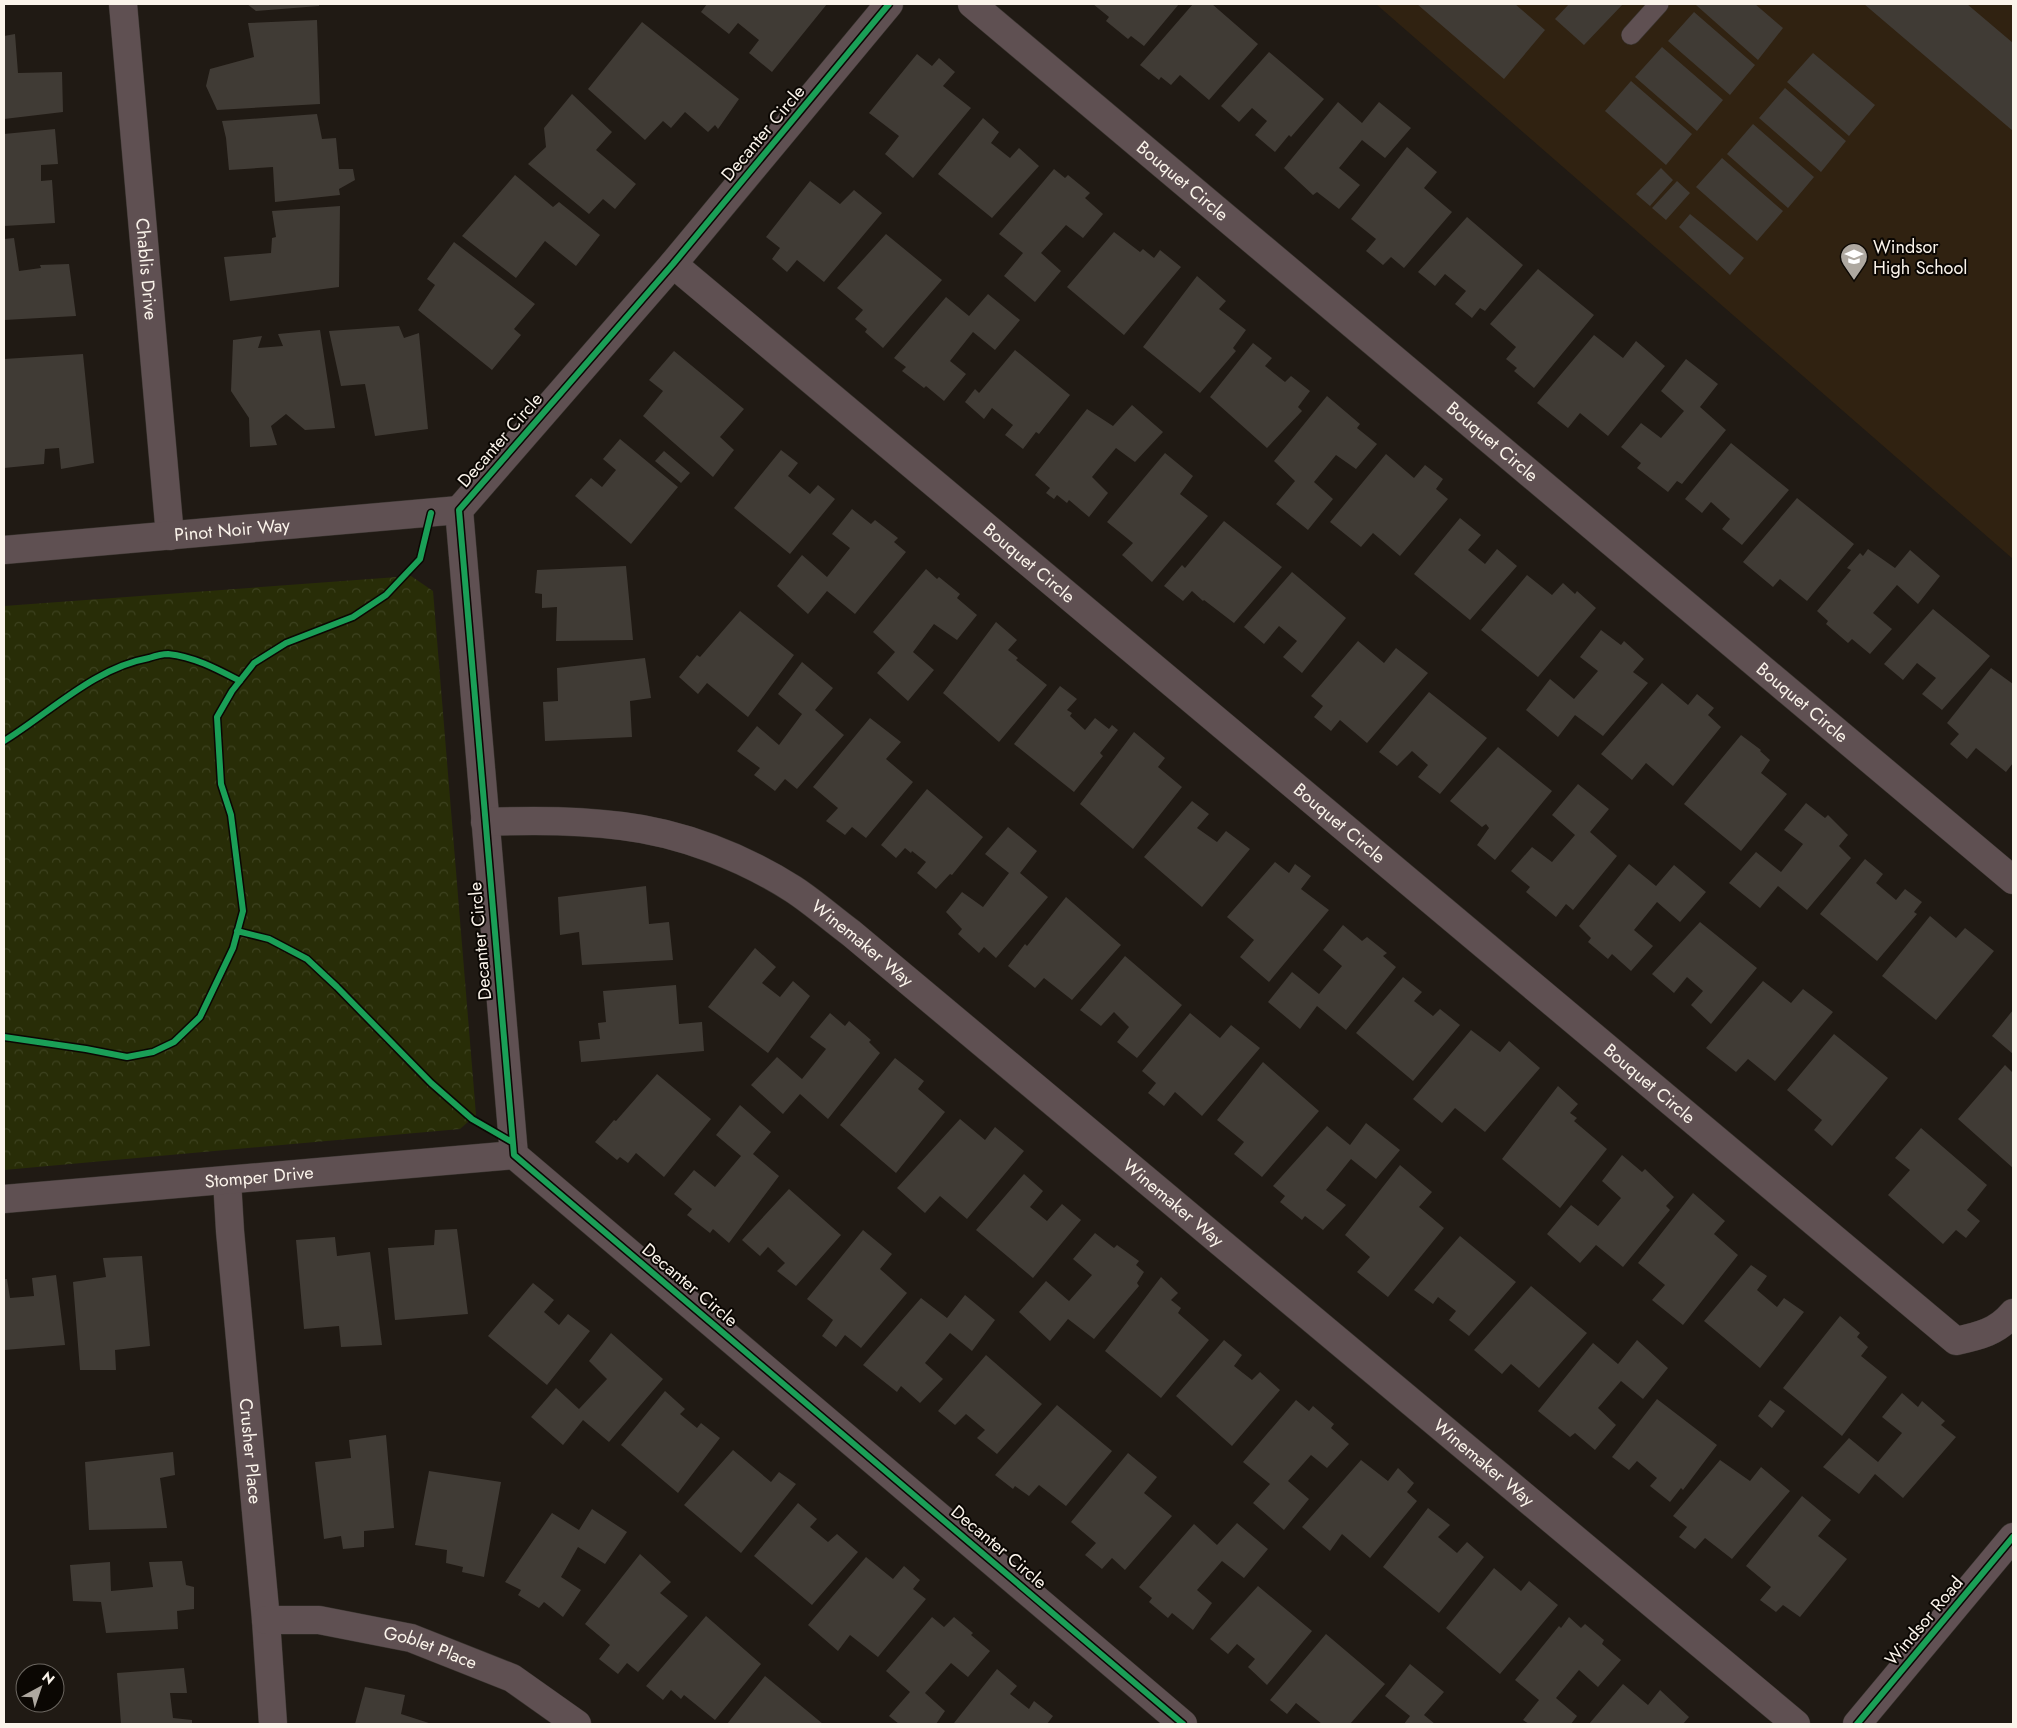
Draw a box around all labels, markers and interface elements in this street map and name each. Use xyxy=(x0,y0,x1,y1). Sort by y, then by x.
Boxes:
street label: Decanter Circle xyxy=(715,79,811,187)
street label: Bouquet Circle xyxy=(1131,135,1234,227)
street label: Chablis Drive xyxy=(129,217,164,321)
place label: Windsor High School xyxy=(1873,234,1967,281)
school or university icon: Windsor High School xyxy=(1839,242,1869,281)
street label: Decanter Circle xyxy=(451,387,549,493)
street label: Bouquet Circle xyxy=(1441,395,1544,488)
street label: Pinot Noir Way xyxy=(173,512,291,548)
street label: Bouquet Circle xyxy=(978,517,1081,609)
street label: Bouquet Circle xyxy=(1751,656,1854,749)
street label: Bouquet Circle xyxy=(1288,777,1391,870)
street label: Decanter Circle xyxy=(462,881,498,1001)
street label: Winemaker Way xyxy=(806,894,919,993)
street label: Bouquet Circle xyxy=(1598,1037,1701,1130)
street label: Winemaker Way xyxy=(1117,1153,1230,1253)
street label: Stomper Drive xyxy=(203,1159,315,1195)
street label: Decanter Circle xyxy=(636,1237,744,1333)
street label: Crusher Place xyxy=(233,1397,268,1505)
street label: Winemaker Way xyxy=(1428,1413,1540,1513)
street label: Decanter Circle xyxy=(945,1499,1053,1595)
street label: Windsor Road xyxy=(1879,1571,1969,1671)
street label: Goblet Place xyxy=(381,1620,481,1676)
north arrow xyxy=(15,1663,65,1713)
text: N xyxy=(38,1667,59,1689)

